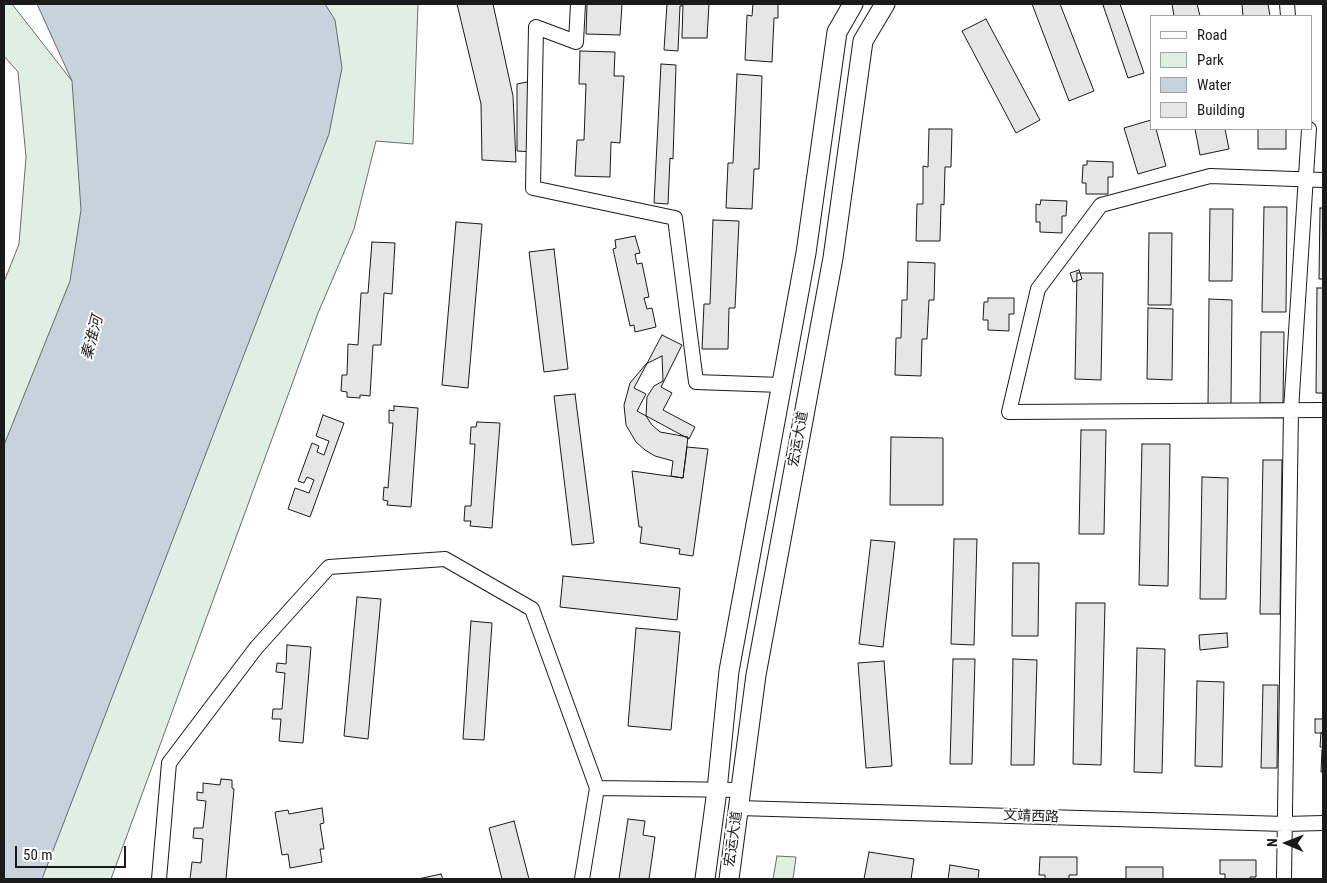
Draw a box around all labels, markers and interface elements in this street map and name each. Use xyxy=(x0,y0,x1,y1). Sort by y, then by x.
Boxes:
legend xyxy=(1150,15,1312,130)
text: Road xyxy=(1197,26,1227,44)
text: Park xyxy=(1197,51,1224,69)
text: Water xyxy=(1197,76,1231,94)
text: Building xyxy=(1197,101,1245,119)
water label: 秦淮河 xyxy=(78,314,108,362)
street label: 宏运大道 xyxy=(786,410,812,468)
street label: 文靖西路 xyxy=(1003,808,1059,826)
street label: 宏运大道 xyxy=(722,810,746,868)
north arrow xyxy=(1262,818,1312,868)
scale bar xyxy=(18,836,129,868)
text: N xyxy=(1264,838,1280,847)
text: 50 m xyxy=(23,846,53,864)

